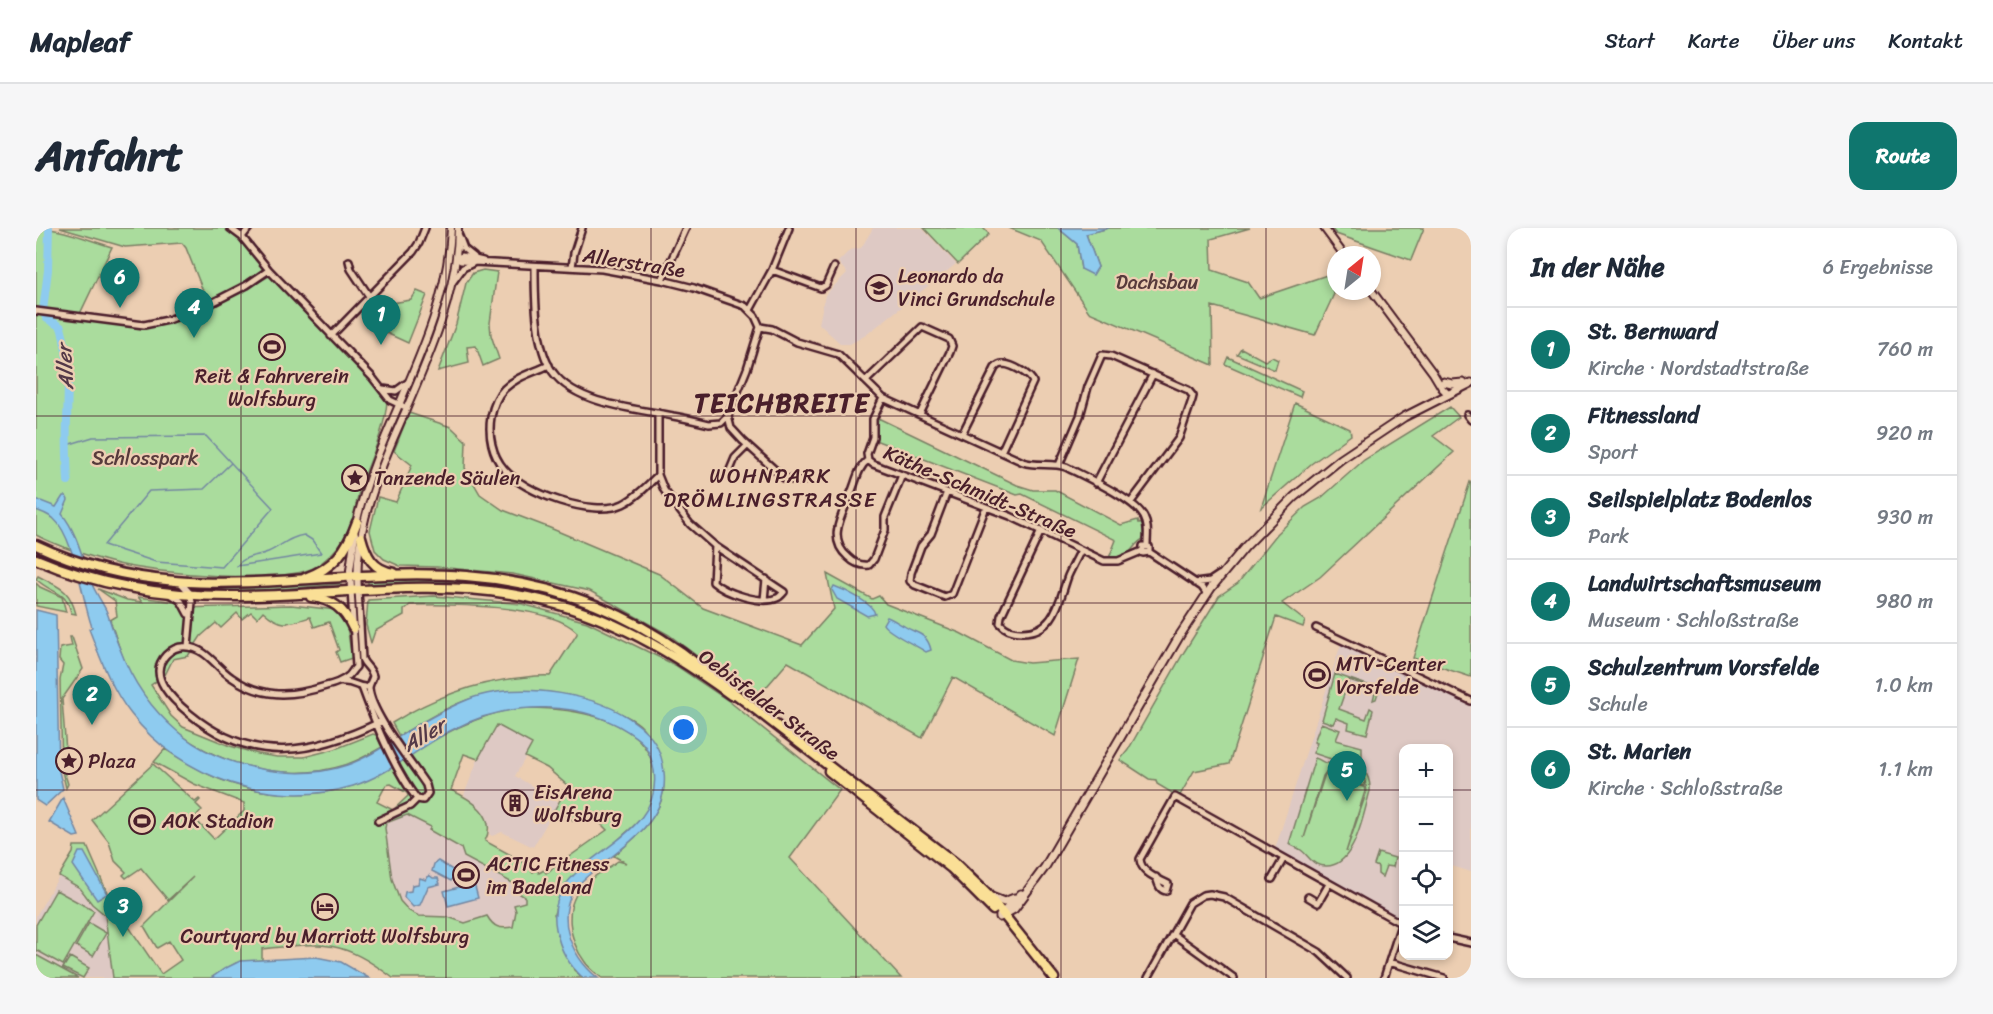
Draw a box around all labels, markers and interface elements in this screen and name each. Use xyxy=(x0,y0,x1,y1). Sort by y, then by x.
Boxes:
text: Mapleaf xyxy=(30,17,130,66)
text: Start xyxy=(1605,22,1655,60)
text: Karte xyxy=(1688,22,1740,60)
text: Über uns xyxy=(1773,22,1855,60)
text: Kontakt xyxy=(1888,22,1963,60)
text: Anfahrt xyxy=(36,119,183,193)
button: Route xyxy=(1849,122,1957,190)
street label: Allerstraße xyxy=(580,238,688,288)
text: In der Nähe xyxy=(1531,244,1665,290)
north arrow xyxy=(1327,246,1381,300)
text: 6 Ergebnisse xyxy=(1823,250,1933,285)
pin: 6 xyxy=(100,259,140,308)
place label: Leonardo da Vinci Grundschule xyxy=(898,259,1055,317)
park label: Dachsbau xyxy=(1116,265,1198,300)
school or university icon: Leonardo da Vinci Grundschule xyxy=(864,273,894,303)
pin: 4 xyxy=(174,288,214,338)
pin: 1 xyxy=(362,296,400,345)
text: St. Bernward xyxy=(1588,312,1717,351)
sports icon: Reit & Fahrverein Wolfsburg xyxy=(257,332,287,362)
text: 1 xyxy=(1546,332,1555,367)
text: 760 m xyxy=(1877,332,1933,367)
water label: Aller xyxy=(45,340,85,392)
text: Kirche · Nordstadtstraße xyxy=(1588,351,1809,386)
place label: Reit & Fahrverein Wolfsburg xyxy=(195,359,349,417)
district label: TEICHBREITE xyxy=(694,380,871,426)
text: Fitnessland xyxy=(1588,396,1699,435)
text: 2 xyxy=(1545,416,1556,451)
text: 920 m xyxy=(1876,416,1933,451)
street label: Käthe-Schmidt-Straße xyxy=(878,435,1082,549)
text: Sport xyxy=(1588,435,1638,470)
park label: Schlosspark xyxy=(92,441,199,476)
district label: WOHNPARK DRÖMLINGSTRASSE xyxy=(663,457,877,519)
place label: Tanzende Säulen xyxy=(374,461,520,496)
place icon: Tanzende Säulen xyxy=(340,463,370,493)
text: Seilspielplatz Bodenlos xyxy=(1588,480,1812,519)
text: 3 xyxy=(1545,500,1556,535)
text: 930 m xyxy=(1877,500,1933,535)
text: Park xyxy=(1588,519,1629,554)
text: Landwirtschaftsmuseum xyxy=(1588,564,1822,603)
text: 4 xyxy=(1544,584,1557,619)
text: 980 m xyxy=(1875,584,1933,619)
text: Museum · Schloßstraße xyxy=(1588,603,1799,638)
street label: Oebisfelder Straße xyxy=(691,640,848,770)
place label: MTV-Center Vorsfelde xyxy=(1336,647,1446,705)
text: Schulzentrum Vorsfelde xyxy=(1588,648,1819,687)
sports icon: MTV-Center Vorsfelde xyxy=(1302,660,1332,690)
text: 5 xyxy=(1544,668,1557,703)
text: 1.0 km xyxy=(1875,668,1933,703)
pin: 2 xyxy=(72,676,112,725)
text: Schule xyxy=(1588,687,1648,722)
water label: Aller xyxy=(394,706,456,763)
your location xyxy=(669,715,698,744)
text: St. Marien xyxy=(1588,732,1691,771)
place label: Plaza xyxy=(88,744,136,779)
map controls xyxy=(1399,744,1453,960)
button: + xyxy=(1399,744,1453,798)
place icon: Plaza xyxy=(54,746,84,776)
pin: 5 xyxy=(1328,752,1366,801)
text: 6 xyxy=(1545,752,1556,787)
text: 1.1 km xyxy=(1879,752,1933,787)
text: Kirche · Schloßstraße xyxy=(1588,771,1783,806)
place label: EisArena Wolfsburg xyxy=(534,775,622,833)
building icon: EisArena Wolfsburg xyxy=(500,788,530,818)
button: − xyxy=(1399,798,1453,852)
place label: AOK Stadion xyxy=(161,804,274,839)
sports icon: AOK Stadion xyxy=(127,806,157,836)
place label: ACTIC Fitness im Badeland xyxy=(485,847,610,905)
button: locate xyxy=(1399,852,1453,906)
sports icon: ACTIC Fitness im Badeland xyxy=(451,860,481,890)
pin: 3 xyxy=(104,888,142,937)
hotel icon: Courtyard by Marriott Wolfsburg xyxy=(310,892,340,922)
button: layers xyxy=(1399,906,1453,960)
place label: Courtyard by Marriott Wolfsburg xyxy=(181,919,469,954)

